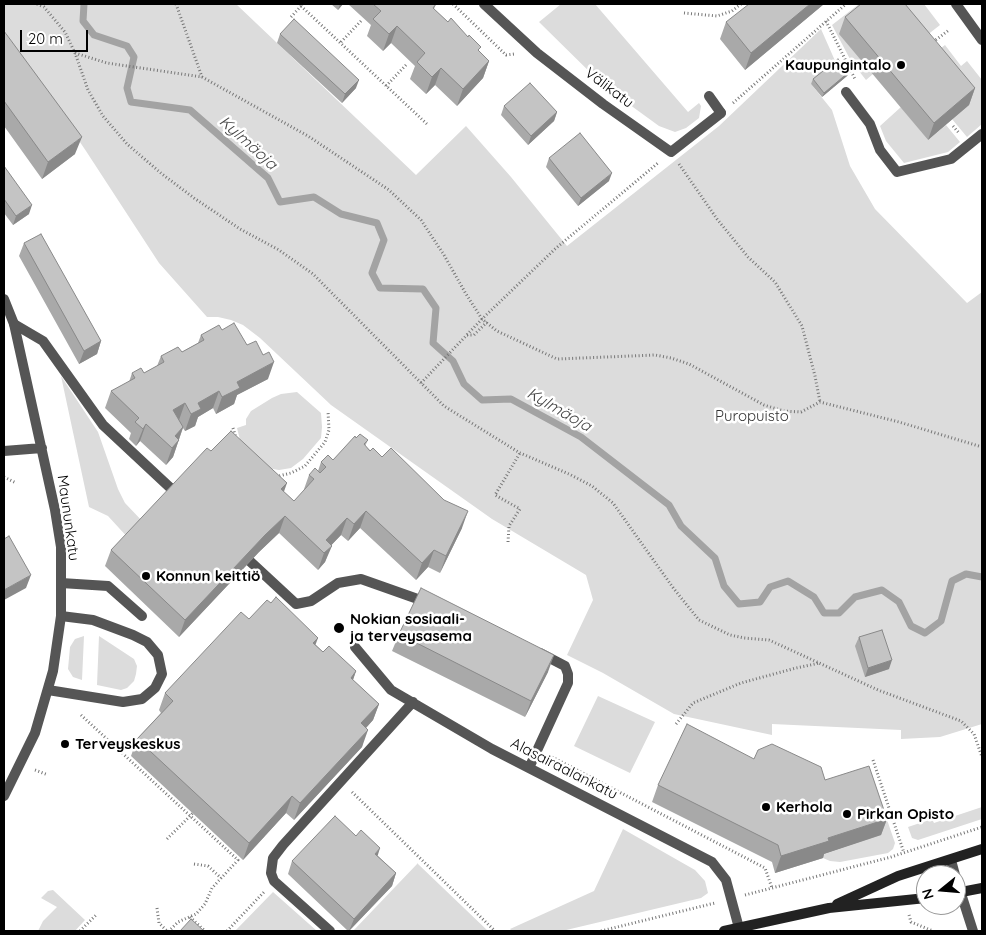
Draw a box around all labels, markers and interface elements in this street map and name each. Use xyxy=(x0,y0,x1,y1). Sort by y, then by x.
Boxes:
scale bar xyxy=(22,20,90,52)
text: 20 m xyxy=(28,29,63,48)
place label: Kaupungintalo xyxy=(785,56,891,74)
marker: Kaupungintalo xyxy=(895,59,907,71)
street label: Välikatu xyxy=(581,64,637,112)
water label: Kylmäoja xyxy=(215,112,281,174)
water label: Kylmäoja xyxy=(523,384,595,436)
park label: Puropuisto xyxy=(715,407,789,425)
street label: Maununkatu xyxy=(53,474,83,562)
place label: Konnun keittiö xyxy=(156,567,260,585)
marker: Konnun keittiö xyxy=(140,570,152,582)
place label: Nokian sosiaali- ja terveysasema xyxy=(350,610,472,645)
marker: Nokian sosiaali- ja terveysasema xyxy=(332,621,346,635)
street label: Alasairaalankatu xyxy=(508,734,620,804)
place label: Terveyskeskus xyxy=(75,735,180,753)
marker: Terveyskeskus xyxy=(59,738,71,750)
place label: Kerhola xyxy=(776,798,832,816)
marker: Kerhola xyxy=(760,801,772,813)
place label: Pirkan Opisto xyxy=(857,805,954,823)
marker: Pirkan Opisto xyxy=(841,808,853,820)
north arrow xyxy=(916,865,966,915)
text: N xyxy=(918,887,938,902)

